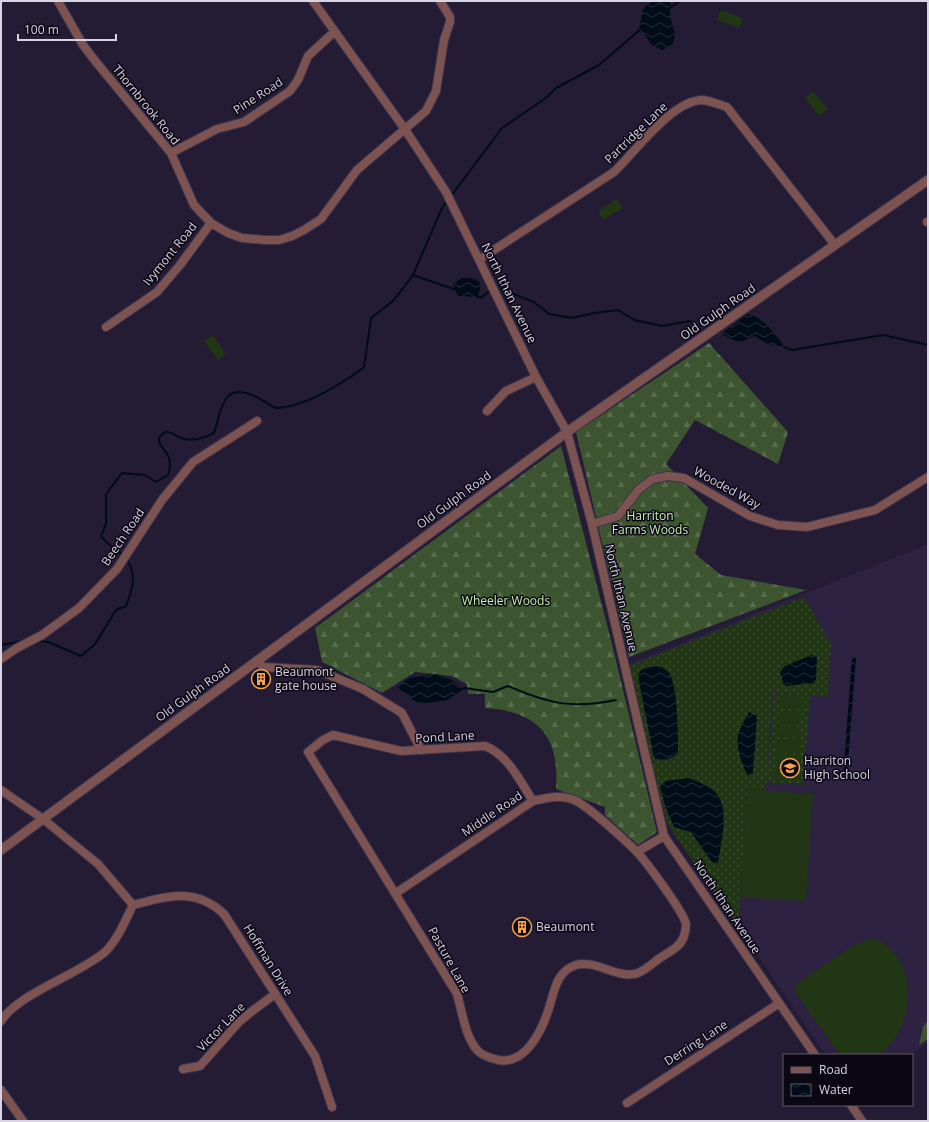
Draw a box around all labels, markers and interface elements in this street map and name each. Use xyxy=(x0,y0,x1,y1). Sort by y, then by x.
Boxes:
scale bar xyxy=(18,16,116,42)
text: 100 m xyxy=(24,21,59,38)
street label: Thornbrook Road xyxy=(109,61,184,148)
street label: Pine Road xyxy=(230,73,286,118)
street label: Partridge Lane xyxy=(600,98,671,167)
street label: Ivymont Road xyxy=(139,218,200,289)
street label: North Ithan Avenue xyxy=(478,240,541,346)
street label: Old Gulph Road xyxy=(677,279,759,344)
street label: Wooded Way xyxy=(691,462,765,513)
street label: Old Gulph Road xyxy=(413,467,494,532)
street label: Beech Road xyxy=(97,505,148,569)
park label: Harriton Farms Woods xyxy=(612,507,688,538)
street label: North Ithan Avenue xyxy=(601,542,642,654)
park label: Wheeler Woods xyxy=(462,592,550,609)
street label: Old Gulph Road xyxy=(152,660,233,725)
place label: Beaumont gate house xyxy=(275,663,337,694)
building icon: Beaumont gate house xyxy=(250,668,272,690)
street label: Pond Lane xyxy=(415,726,475,747)
place label: Harriton High School xyxy=(804,752,870,783)
school or university icon: Harriton High School xyxy=(779,757,801,779)
street label: Middle Road xyxy=(458,787,526,840)
street label: North Ithan Avenue xyxy=(690,856,765,957)
building icon: Beaumont xyxy=(511,916,533,938)
place label: Beaumont xyxy=(536,918,594,935)
street label: Hoffman Drive xyxy=(240,921,297,999)
street label: Pasture Lane xyxy=(424,924,475,996)
street label: Victor Lane xyxy=(193,998,249,1055)
street label: Derring Lane xyxy=(661,1016,731,1069)
legend xyxy=(783,1054,913,1106)
text: Road xyxy=(819,1061,848,1078)
text: Water xyxy=(819,1081,853,1098)

